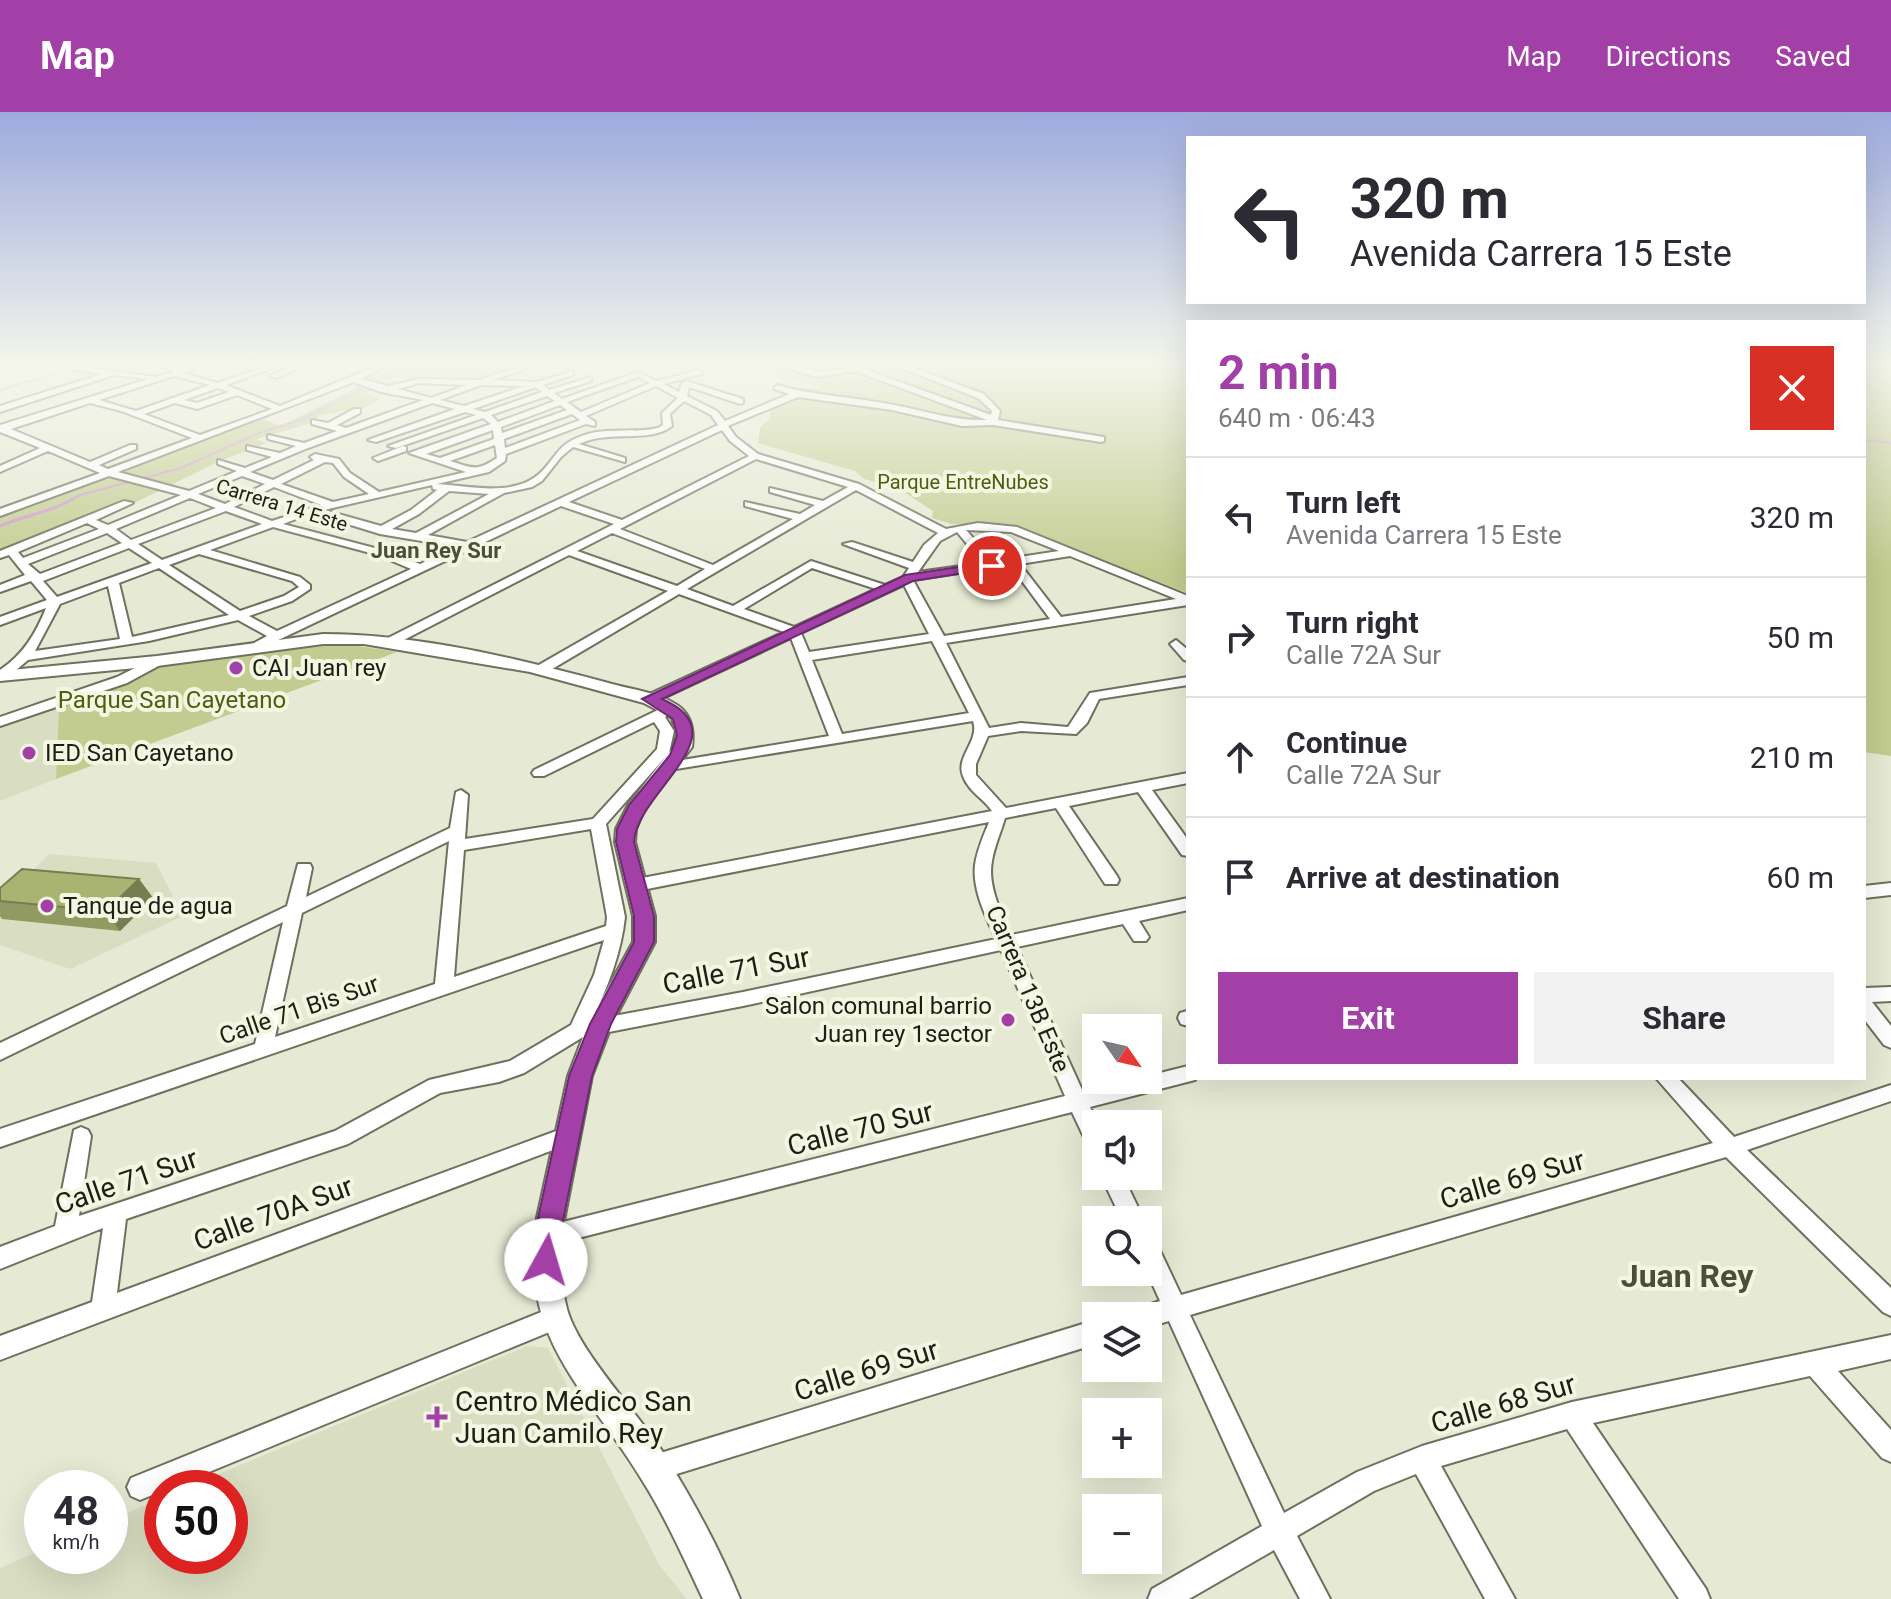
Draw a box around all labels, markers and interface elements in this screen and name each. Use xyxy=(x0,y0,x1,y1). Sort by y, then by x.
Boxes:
text: Map xyxy=(40,34,115,78)
text: Map xyxy=(1506,40,1562,73)
text: Directions xyxy=(1606,40,1731,73)
text: Saved xyxy=(1775,40,1851,73)
text: 320 m xyxy=(1350,166,1509,232)
icon: left xyxy=(1218,168,1322,272)
text: Avenida Carrera 15 Este xyxy=(1350,233,1732,275)
text: 2 min xyxy=(1218,344,1339,401)
button: close xyxy=(1750,346,1834,430)
text: 640 m · 06:43 xyxy=(1218,403,1376,433)
park label: Parque EntreNubes xyxy=(877,470,1049,494)
street label: Carrera 14 Este xyxy=(213,474,351,536)
text: Turn left xyxy=(1286,485,1401,520)
icon: left xyxy=(1218,495,1262,539)
text: 320 m xyxy=(1750,500,1834,535)
text: Avenida Carrera 15 Este xyxy=(1286,520,1562,550)
pin xyxy=(958,532,1026,600)
district label: Juan Rey Sur xyxy=(371,538,501,563)
icon: arrive xyxy=(970,544,1014,588)
text: Turn right xyxy=(1286,605,1419,640)
icon: right xyxy=(1218,615,1262,659)
text: 50 m xyxy=(1767,620,1834,655)
text: Calle 72A Sur xyxy=(1286,640,1441,670)
place label: CAI Juan rey xyxy=(252,654,387,682)
marker: CAI Juan rey xyxy=(227,659,245,677)
park label: Parque San Cayetano xyxy=(58,686,286,714)
text: Continue xyxy=(1286,725,1407,760)
icon: ahead xyxy=(1218,735,1262,779)
place label: IED San Cayetano xyxy=(45,739,234,767)
text: 210 m xyxy=(1750,740,1834,775)
marker: IED San Cayetano xyxy=(20,744,38,762)
text: Calle 72A Sur xyxy=(1286,760,1441,790)
icon: arrive xyxy=(1218,855,1262,899)
text: Arrive at destination xyxy=(1286,860,1560,895)
text: 60 m xyxy=(1767,860,1834,895)
place label: Tanque de agua xyxy=(63,892,233,920)
marker: Tanque de agua xyxy=(38,897,56,915)
street label: Carrera 13B Este xyxy=(980,901,1076,1077)
street label: Calle 71 Sur xyxy=(660,940,813,1001)
street label: Calle 71 Bis Sur xyxy=(216,970,382,1050)
button: Exit xyxy=(1218,972,1518,1064)
button: Share xyxy=(1534,972,1834,1064)
place label: Salon comunal barrio Juan rey 1sector xyxy=(765,992,992,1048)
marker: Salon comunal barrio Juan rey 1sector xyxy=(999,1011,1017,1029)
north arrow xyxy=(1082,1014,1162,1094)
map controls xyxy=(1082,1014,1162,1574)
street label: Calle 70 Sur xyxy=(784,1094,937,1162)
button: sound xyxy=(1082,1110,1162,1190)
street label: Calle 71 Sur xyxy=(50,1141,202,1221)
street label: Calle 69 Sur xyxy=(1436,1143,1589,1216)
street label: Calle 70A Sur xyxy=(189,1169,358,1258)
button: search xyxy=(1082,1206,1162,1286)
position arrow xyxy=(504,1218,588,1302)
district label: Juan Rey xyxy=(1621,1257,1754,1295)
button: layers xyxy=(1082,1302,1162,1382)
street label: Calle 69 Sur xyxy=(790,1333,943,1408)
street label: Calle 68 Sur xyxy=(1427,1367,1580,1440)
place label: Centro Médico San Juan Camilo Rey xyxy=(455,1385,692,1450)
button: + xyxy=(1082,1398,1162,1478)
marker: Centro Médico San Juan Camilo Rey xyxy=(426,1406,448,1428)
speed limit sign: 50 xyxy=(144,1470,248,1574)
text: 48 xyxy=(53,1488,99,1535)
button: − xyxy=(1082,1494,1162,1574)
text: km/h xyxy=(53,1530,99,1554)

